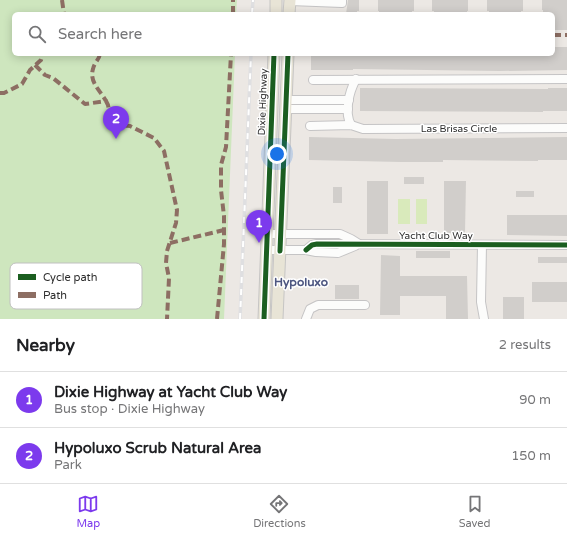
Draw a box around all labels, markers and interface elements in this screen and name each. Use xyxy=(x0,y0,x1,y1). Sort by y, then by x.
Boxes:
search box xyxy=(12,12,555,56)
icon: search xyxy=(26,23,48,45)
text: Search here xyxy=(58,25,142,43)
street label: Dixie Highway xyxy=(256,68,270,136)
pin: 2 xyxy=(103,106,129,139)
street label: Las Brisas Circle xyxy=(421,123,498,135)
your location xyxy=(267,144,287,164)
pin: 1 xyxy=(246,210,272,243)
street label: Yacht Club Way xyxy=(399,230,474,242)
legend xyxy=(10,263,142,309)
text: Cycle path xyxy=(43,271,98,284)
district label: Hypoluxo xyxy=(274,275,328,290)
text: Path xyxy=(43,289,67,302)
text: Nearby xyxy=(16,335,75,356)
text: 2 results xyxy=(499,337,551,353)
text: Dixie Highway at Yacht Club Way xyxy=(54,383,287,401)
text: 1 xyxy=(25,392,33,408)
text: 90 m xyxy=(519,392,551,408)
text: Bus stop · Dixie Highway xyxy=(54,401,205,417)
text: Hypoluxo Scrub Natural Area xyxy=(54,439,261,457)
text: 2 xyxy=(25,448,33,464)
text: 150 m xyxy=(511,448,551,464)
text: Park xyxy=(54,457,82,473)
tab: Map xyxy=(76,493,100,530)
tab: Directions xyxy=(253,493,306,530)
tab: Saved xyxy=(459,493,491,530)

